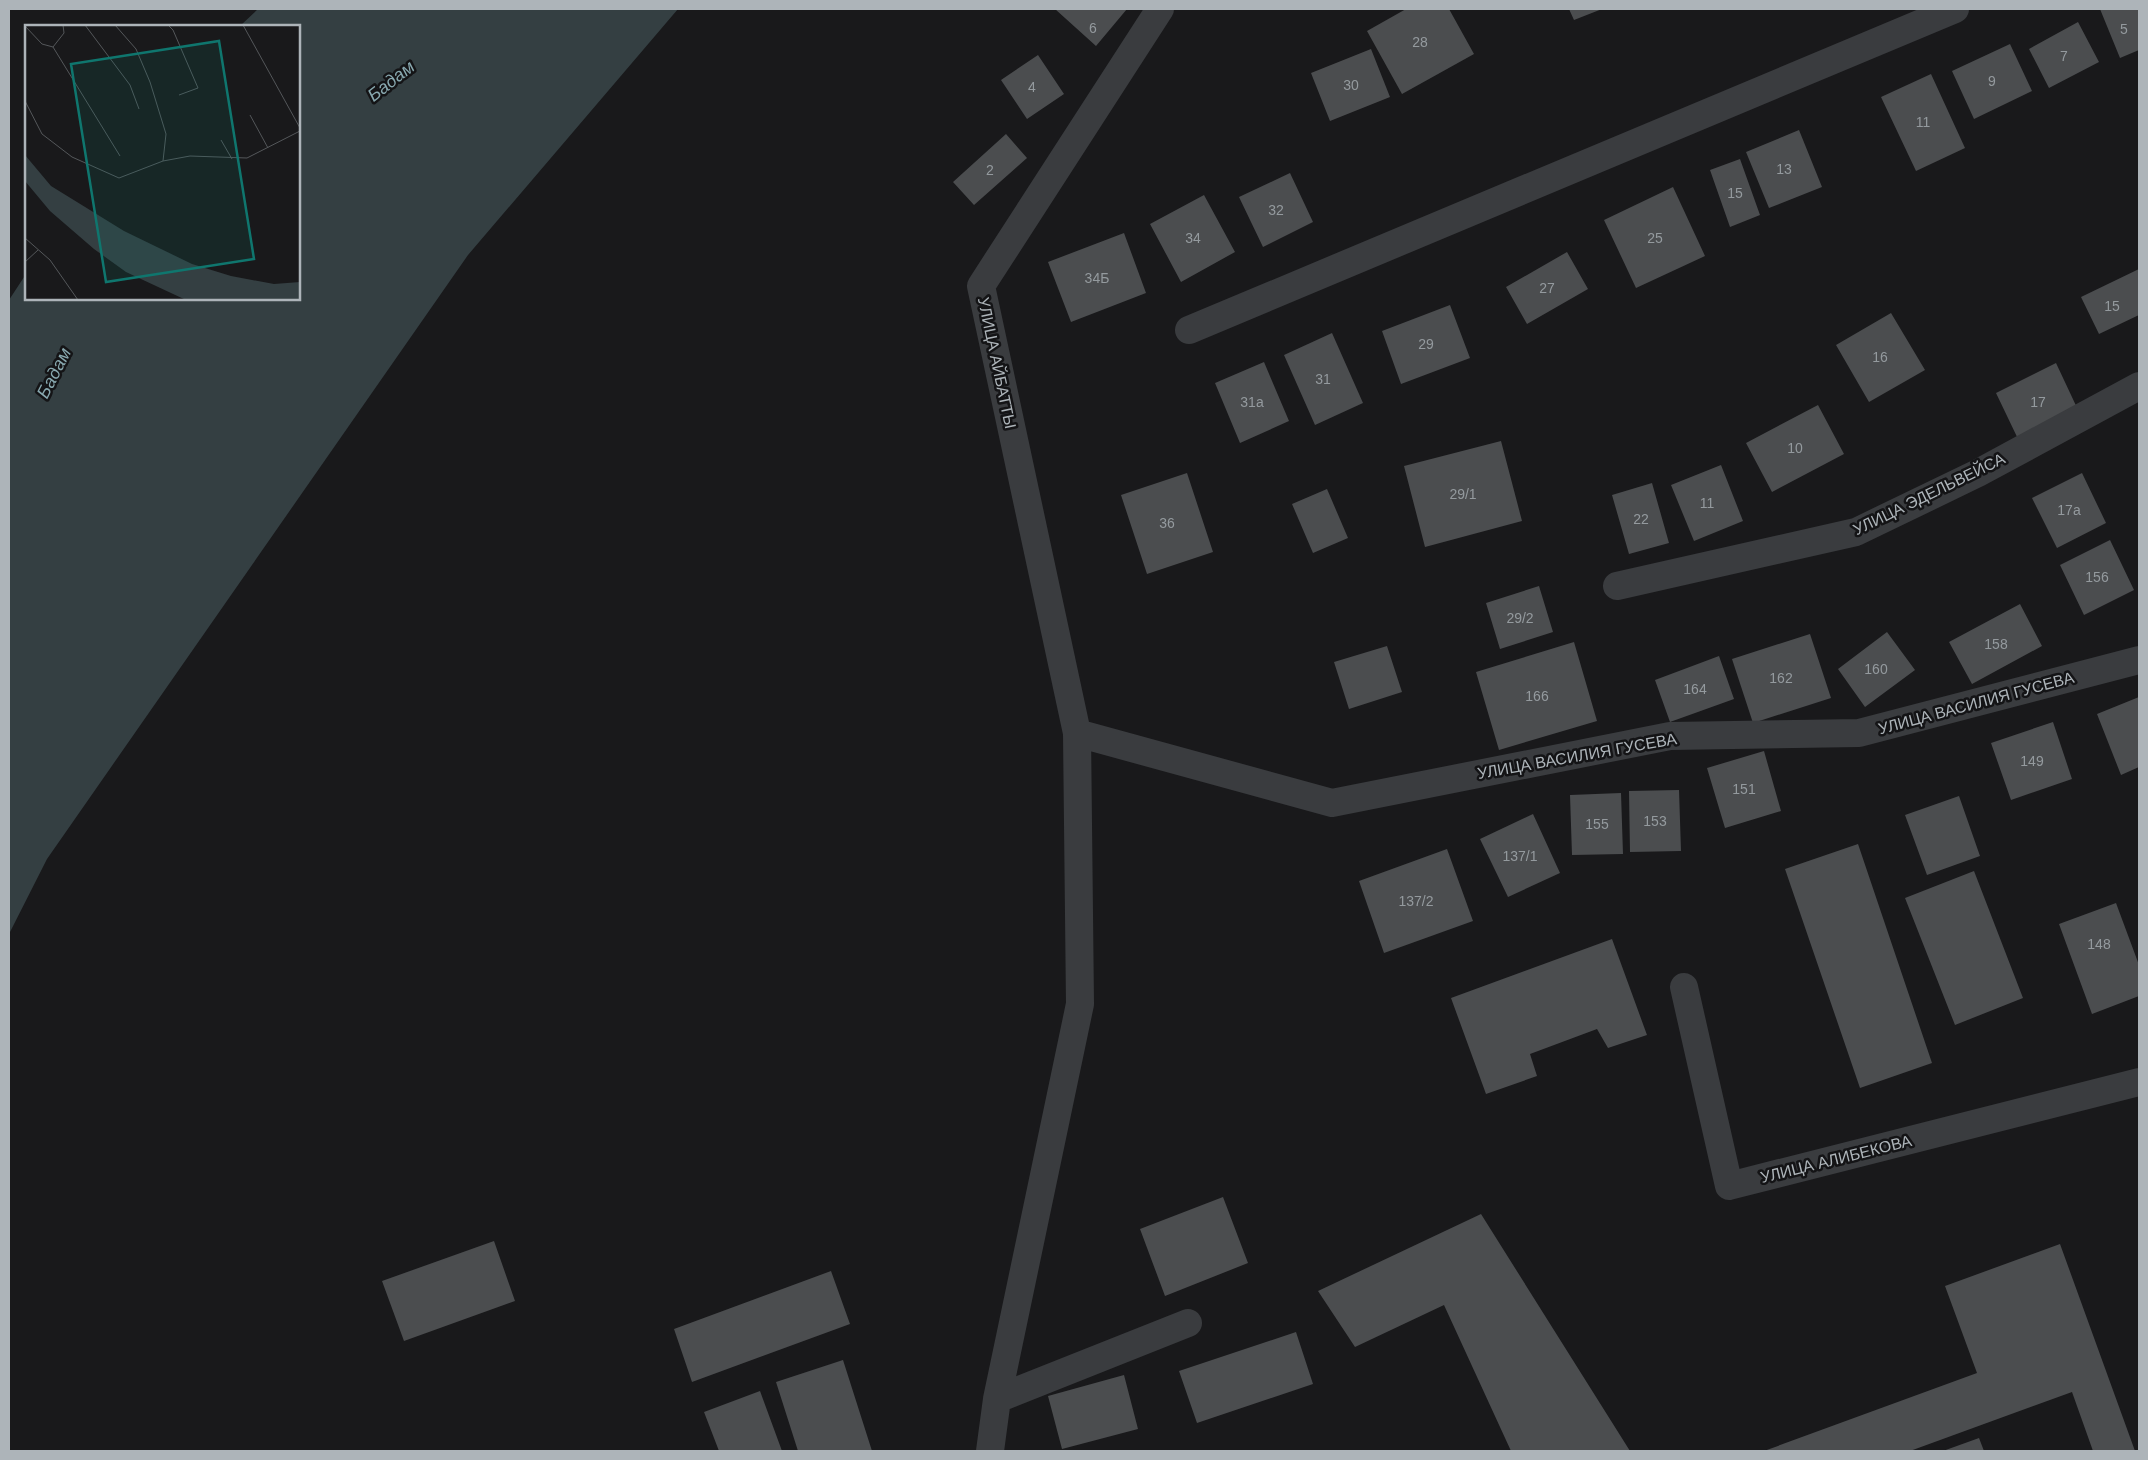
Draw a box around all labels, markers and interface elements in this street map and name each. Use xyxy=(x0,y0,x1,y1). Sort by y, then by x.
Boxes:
house number: 6 xyxy=(1089,20,1097,36)
house number: 5 xyxy=(2120,21,2128,37)
inset map xyxy=(25,25,300,300)
house number: 28 xyxy=(1412,34,1428,50)
house number: 7 xyxy=(2060,48,2068,64)
water label: Бадам xyxy=(364,56,418,106)
house number: 9 xyxy=(1988,73,1996,89)
house number: 30 xyxy=(1343,77,1359,93)
house number: 4 xyxy=(1028,79,1036,95)
house number: 11 xyxy=(1916,114,1930,130)
house number: 13 xyxy=(1776,161,1792,177)
house number: 2 xyxy=(986,162,994,178)
house number: 15 xyxy=(1727,185,1743,201)
house number: 32 xyxy=(1268,202,1284,218)
house number: 34 xyxy=(1185,230,1201,246)
house number: 25 xyxy=(1647,230,1663,246)
house number: 34Б xyxy=(1085,270,1109,286)
house number: 27 xyxy=(1539,280,1555,296)
street label: УЛИЦА АЙБАТТЫ xyxy=(975,295,1020,430)
house number: 15 xyxy=(2104,298,2120,314)
house number: 29 xyxy=(1418,336,1434,352)
water label: Бадам xyxy=(33,344,75,402)
house number: 16 xyxy=(1872,349,1888,365)
house number: 31 xyxy=(1315,371,1331,387)
house number: 31а xyxy=(1240,394,1264,410)
house number: 17 xyxy=(2030,394,2046,410)
house number: 10 xyxy=(1787,440,1803,456)
street label: УЛИЦА ЭДЕЛЬВЕЙСА xyxy=(1850,449,2008,538)
house number: 29/1 xyxy=(1449,486,1477,502)
house number: 11 xyxy=(1700,495,1714,511)
house number: 17а xyxy=(2057,502,2081,518)
house number: 22 xyxy=(1633,511,1649,527)
house number: 36 xyxy=(1159,515,1175,531)
house number: 156 xyxy=(2085,569,2109,585)
house number: 29/2 xyxy=(1506,610,1534,626)
house number: 158 xyxy=(1984,636,2008,652)
house number: 160 xyxy=(1864,661,1888,677)
street label: УЛИЦА ВАСИЛИЯ ГУСЕВА xyxy=(1876,669,2076,737)
house number: 162 xyxy=(1769,670,1793,686)
house number: 164 xyxy=(1683,681,1707,697)
house number: 166 xyxy=(1525,688,1549,704)
street label: УЛИЦА ВАСИЛИЯ ГУСЕВА xyxy=(1476,730,1678,782)
house number: 149 xyxy=(2020,753,2044,769)
house number: 151 xyxy=(1732,781,1756,797)
house number: 153 xyxy=(1643,813,1667,829)
house number: 155 xyxy=(1585,816,1609,832)
house number: 137/1 xyxy=(1502,848,1538,864)
house number: 137/2 xyxy=(1398,893,1434,909)
house number: 148 xyxy=(2087,936,2111,952)
street label: УЛИЦА АЛИБЕКОВА xyxy=(1759,1132,1914,1186)

